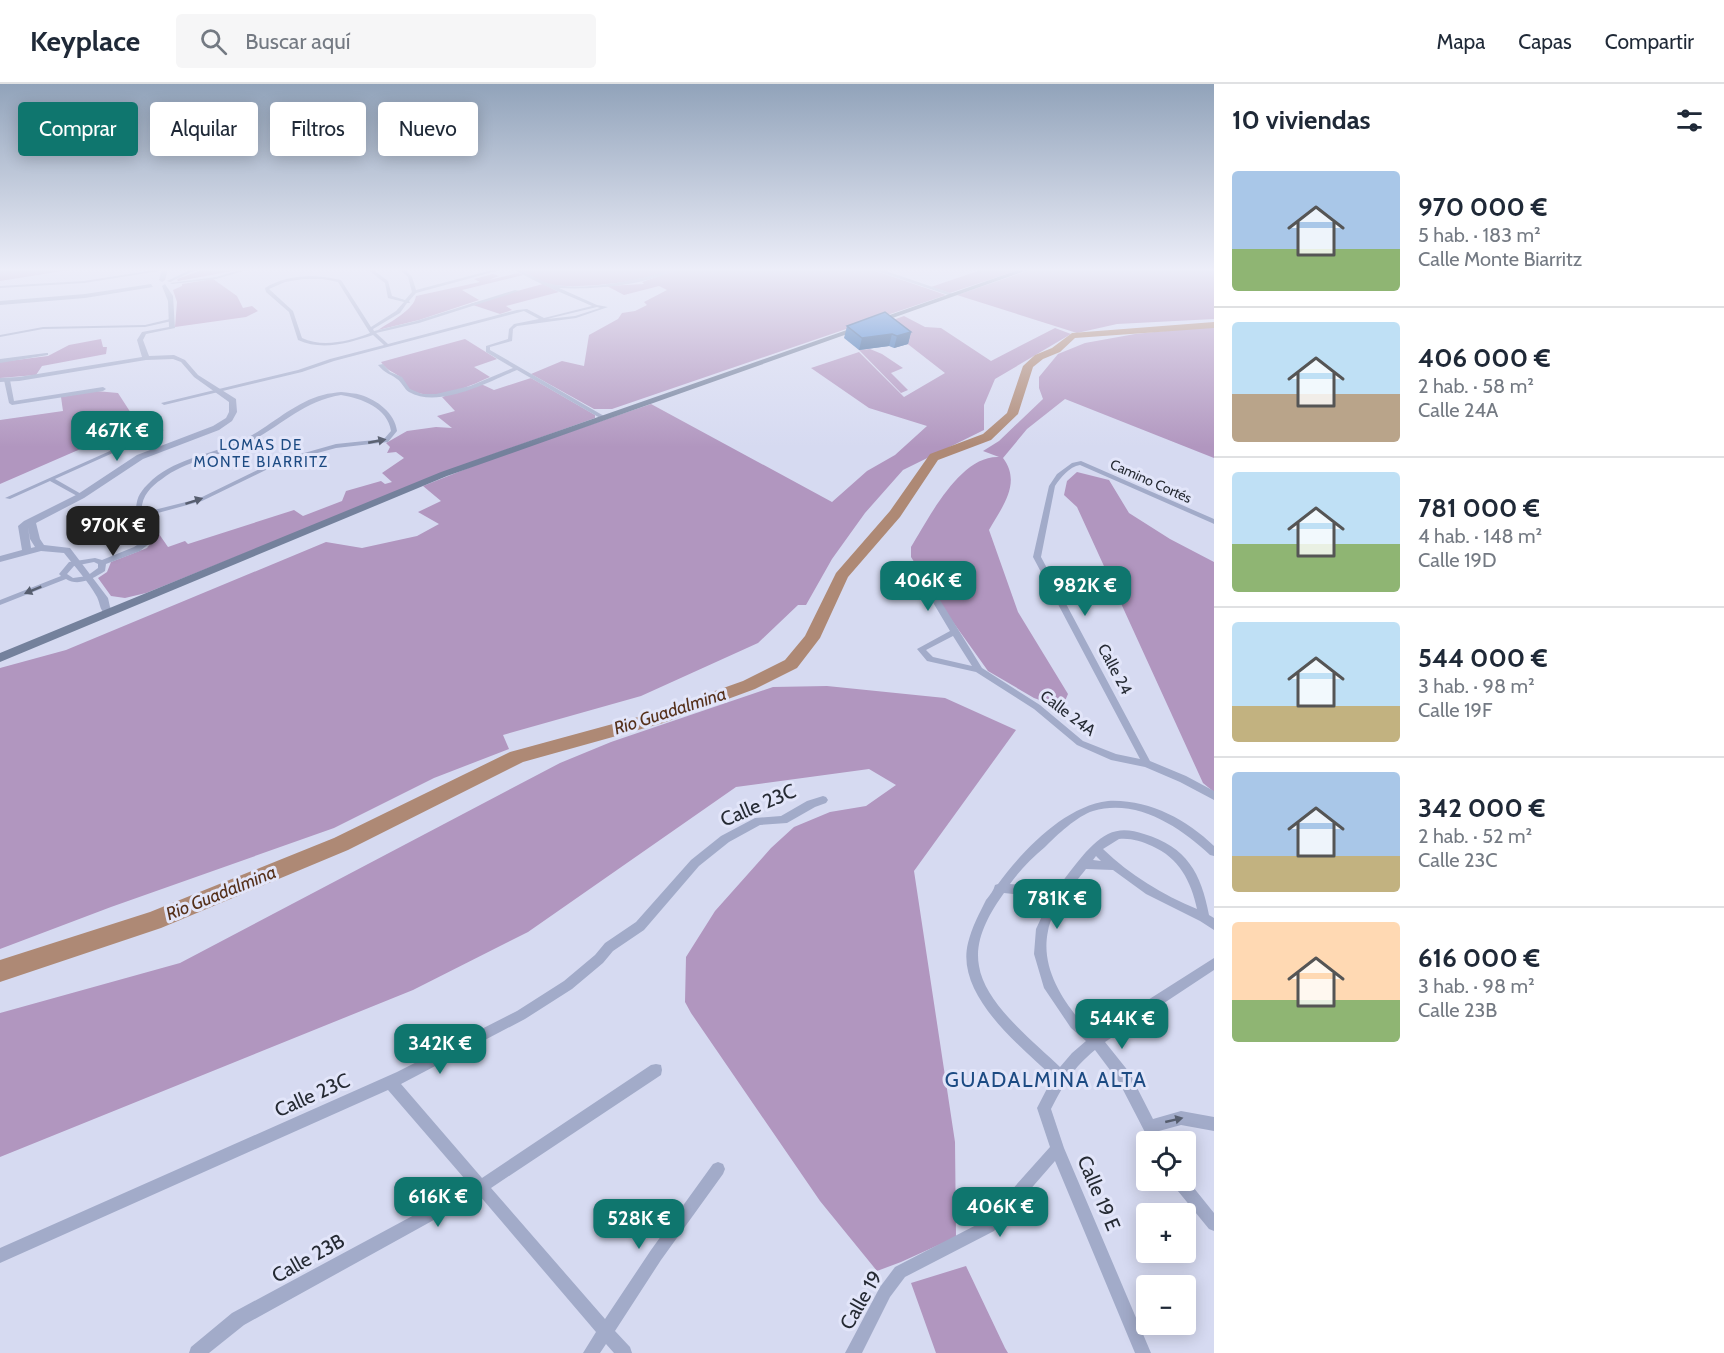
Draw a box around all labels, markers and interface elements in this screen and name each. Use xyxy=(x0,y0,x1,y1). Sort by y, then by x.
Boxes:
search box xyxy=(176,14,596,68)
text: Keyplace xyxy=(30,24,140,58)
icon: search xyxy=(197,25,230,58)
text: Buscar aquí xyxy=(245,28,350,55)
text: Mapa xyxy=(1437,29,1485,54)
text: Capas xyxy=(1518,29,1572,54)
text: Compartir xyxy=(1605,29,1694,54)
chip: Comprar xyxy=(18,102,138,156)
chip: Alquilar xyxy=(150,102,258,156)
chip: Filtros xyxy=(270,102,366,156)
chip: Nuevo xyxy=(378,102,478,156)
text: 10 viviendas xyxy=(1232,104,1371,136)
icon: filters xyxy=(1673,104,1706,137)
text: 970 000 € xyxy=(1418,191,1547,223)
icon: home xyxy=(1280,195,1352,267)
text: 5 hab. · 183 m² xyxy=(1418,223,1541,247)
text: Calle Monte Biarritz xyxy=(1418,247,1582,271)
text: 406 000 € xyxy=(1418,342,1551,374)
icon: home xyxy=(1280,346,1352,418)
text: 2 hab. · 58 m² xyxy=(1418,374,1534,398)
text: Calle 24A xyxy=(1418,398,1498,422)
pin: 467K € xyxy=(68,411,166,462)
text: 467K € xyxy=(85,418,149,442)
district label: LOMAS DE MONTE BIARRITZ xyxy=(193,436,329,471)
one-way arrow xyxy=(368,436,387,445)
street label: Camino Cortés xyxy=(1107,455,1195,507)
text: 781 000 € xyxy=(1418,492,1540,524)
one-way arrow xyxy=(185,496,203,505)
icon: home xyxy=(1280,496,1352,568)
pin: 970K € xyxy=(64,506,162,557)
text: 970K € xyxy=(80,513,146,537)
text: 4 hab. · 148 m² xyxy=(1418,524,1542,548)
text: Calle 19D xyxy=(1418,548,1496,572)
pin: 406K € xyxy=(879,561,977,612)
pin: 982K € xyxy=(1036,566,1134,617)
text: 406K € xyxy=(894,568,962,592)
text: 982K € xyxy=(1053,573,1117,597)
one-way arrow xyxy=(23,585,41,595)
street label: Calle 24 xyxy=(1094,641,1136,697)
text: 544 000 € xyxy=(1418,642,1548,674)
icon: home xyxy=(1280,646,1352,718)
text: 3 hab. · 98 m² xyxy=(1418,674,1535,698)
water label: Rio Guadalmina xyxy=(611,682,729,740)
street label: Calle 24A xyxy=(1037,686,1099,740)
text: Calle 19F xyxy=(1418,698,1492,722)
street label: Calle 23C xyxy=(717,778,799,832)
text: 342 000 € xyxy=(1418,792,1545,824)
icon: home xyxy=(1280,796,1352,868)
text: 2 hab. · 52 m² xyxy=(1418,824,1532,848)
text: Calle 23C xyxy=(1418,848,1498,872)
water label: Rio Guadalmina xyxy=(163,861,279,925)
pin: 781K € xyxy=(1008,879,1106,930)
text: 781K € xyxy=(1027,886,1087,910)
text: 616 000 € xyxy=(1418,942,1540,974)
icon: home xyxy=(1280,946,1352,1018)
text: 3 hab. · 98 m² xyxy=(1418,974,1535,998)
text: Calle 23B xyxy=(1418,998,1497,1022)
pin: 544K € xyxy=(1073,999,1171,1050)
text: 544K € xyxy=(1089,1006,1155,1030)
pin: 342K € xyxy=(391,1024,489,1075)
text: 342K € xyxy=(408,1031,472,1055)
district label: GUADALMINA ALTA xyxy=(945,1067,1147,1092)
street label: Calle 23C xyxy=(271,1068,353,1122)
one-way arrow xyxy=(1165,1115,1183,1125)
map controls xyxy=(1136,1131,1196,1335)
button: locate xyxy=(1136,1131,1196,1191)
street label: Calle 19 E xyxy=(1072,1152,1126,1234)
pin: 616K € xyxy=(389,1177,487,1228)
text: 616K € xyxy=(408,1184,468,1208)
pin: 406K € xyxy=(951,1187,1049,1238)
text: 406K € xyxy=(966,1194,1034,1218)
pin: 528K € xyxy=(590,1199,688,1250)
button: + xyxy=(1136,1203,1196,1263)
text: 528K € xyxy=(607,1206,671,1230)
street label: Calle 23B xyxy=(268,1228,349,1288)
street label: Calle 19 xyxy=(835,1266,887,1334)
button: − xyxy=(1136,1275,1196,1335)

